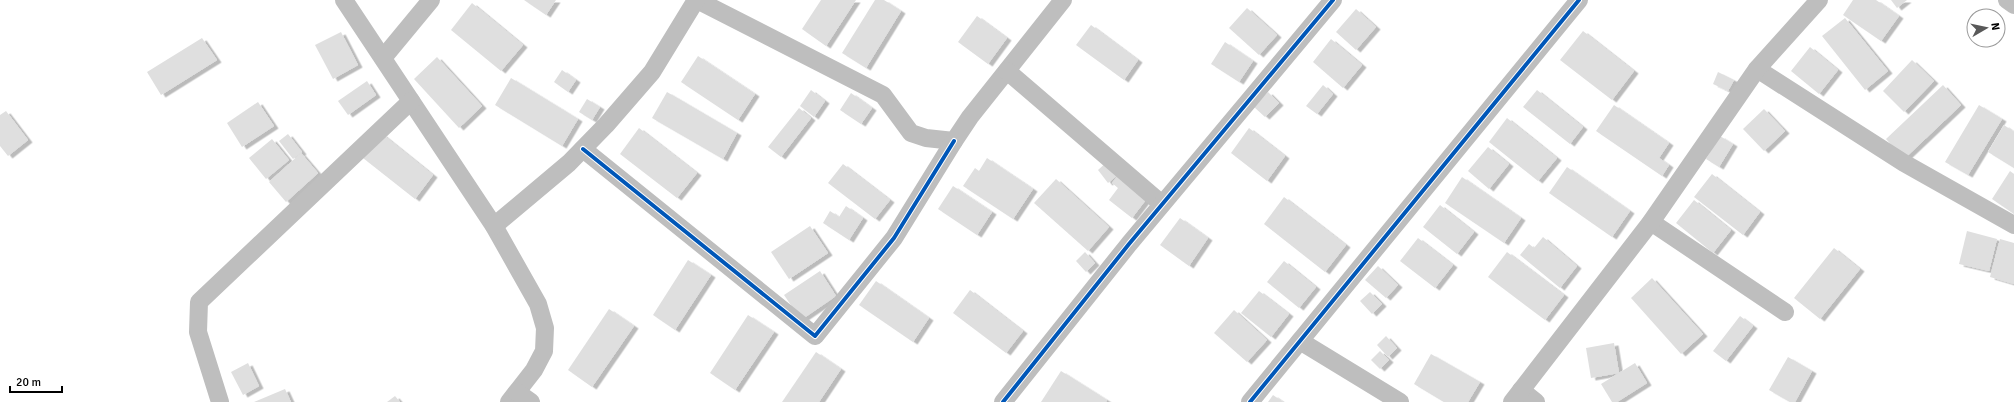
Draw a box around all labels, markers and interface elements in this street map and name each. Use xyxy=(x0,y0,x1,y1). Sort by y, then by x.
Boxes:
north arrow xyxy=(1966,8,2006,48)
text: N xyxy=(1988,22,2002,31)
scale bar xyxy=(10,368,62,394)
text: 20 m xyxy=(16,375,41,390)

